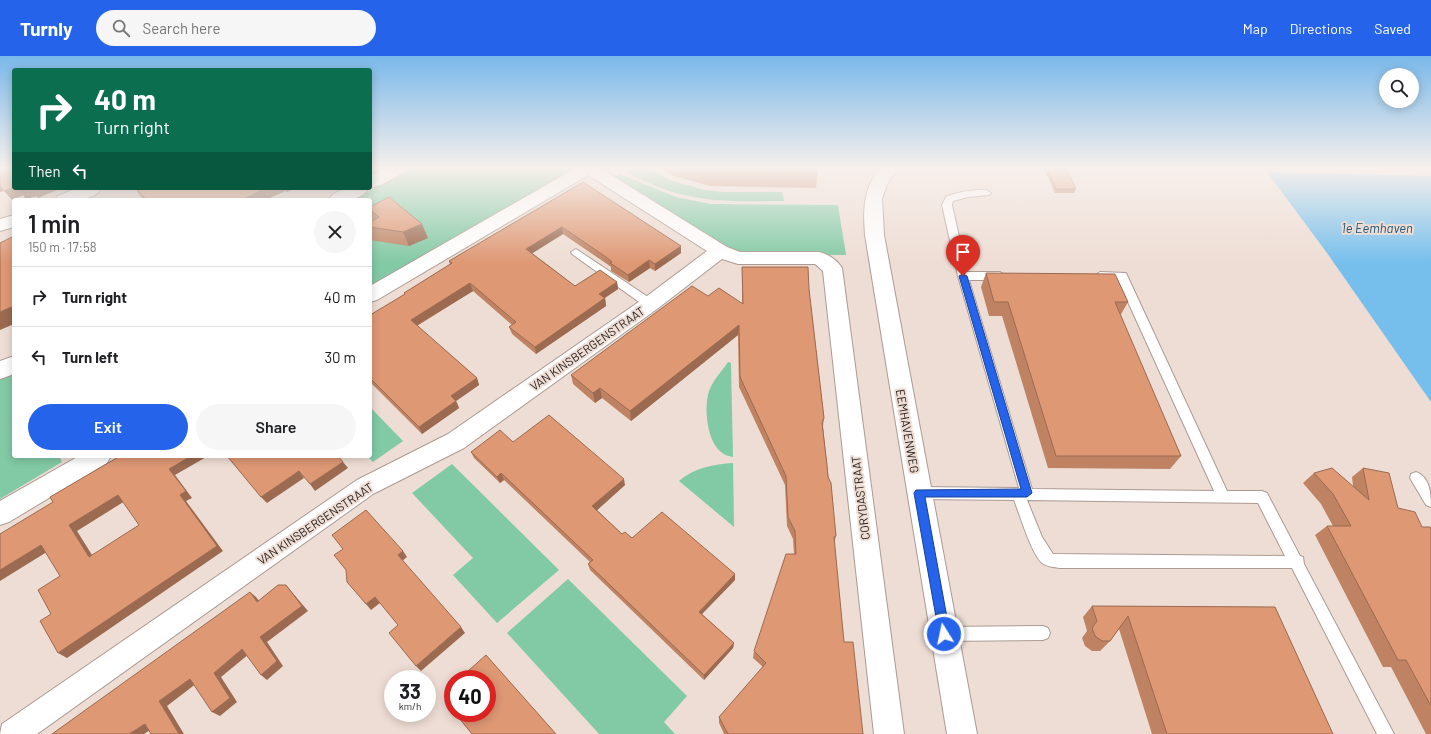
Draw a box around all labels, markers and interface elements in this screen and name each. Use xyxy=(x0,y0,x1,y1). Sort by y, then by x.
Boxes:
search box xyxy=(96,10,376,46)
text: Turnly xyxy=(20,17,72,40)
icon: search xyxy=(110,17,132,39)
text: Search here xyxy=(142,19,220,37)
text: Map xyxy=(1243,20,1268,37)
text: Directions xyxy=(1290,20,1352,37)
text: Saved xyxy=(1374,20,1411,37)
map controls xyxy=(1379,68,1419,108)
button: search xyxy=(1379,68,1419,108)
text: 40 m xyxy=(94,82,156,116)
icon: right xyxy=(28,84,80,136)
text: Turn right xyxy=(94,116,170,138)
icon: left xyxy=(69,160,91,182)
text: Then xyxy=(28,162,61,180)
text: 1 min xyxy=(28,209,80,238)
button: close xyxy=(314,211,356,253)
water label: 1e Eemhaven xyxy=(1341,220,1413,236)
pin xyxy=(946,235,980,276)
text: 150 m · 17:58 xyxy=(28,239,96,255)
icon: arrive xyxy=(952,241,974,263)
icon: right xyxy=(28,286,50,308)
text: Turn right xyxy=(62,288,127,306)
text: 40 m xyxy=(324,288,356,306)
street label: VAN KINSBERGENSTRAAT xyxy=(527,303,647,393)
icon: left xyxy=(28,346,50,368)
text: Turn left xyxy=(62,348,118,366)
text: 30 m xyxy=(324,348,356,366)
street label: EEMHAVENWEG xyxy=(894,388,922,474)
button: Exit xyxy=(28,404,188,450)
button: Share xyxy=(196,404,356,450)
street label: CORYDASTRAAT xyxy=(848,455,872,541)
street label: VAN KINSBERGENSTRAAT xyxy=(255,479,375,567)
position arrow xyxy=(923,613,965,655)
speed limit sign: 40 xyxy=(444,670,496,722)
text: 33 xyxy=(399,679,421,703)
text: km/h xyxy=(399,700,421,712)

